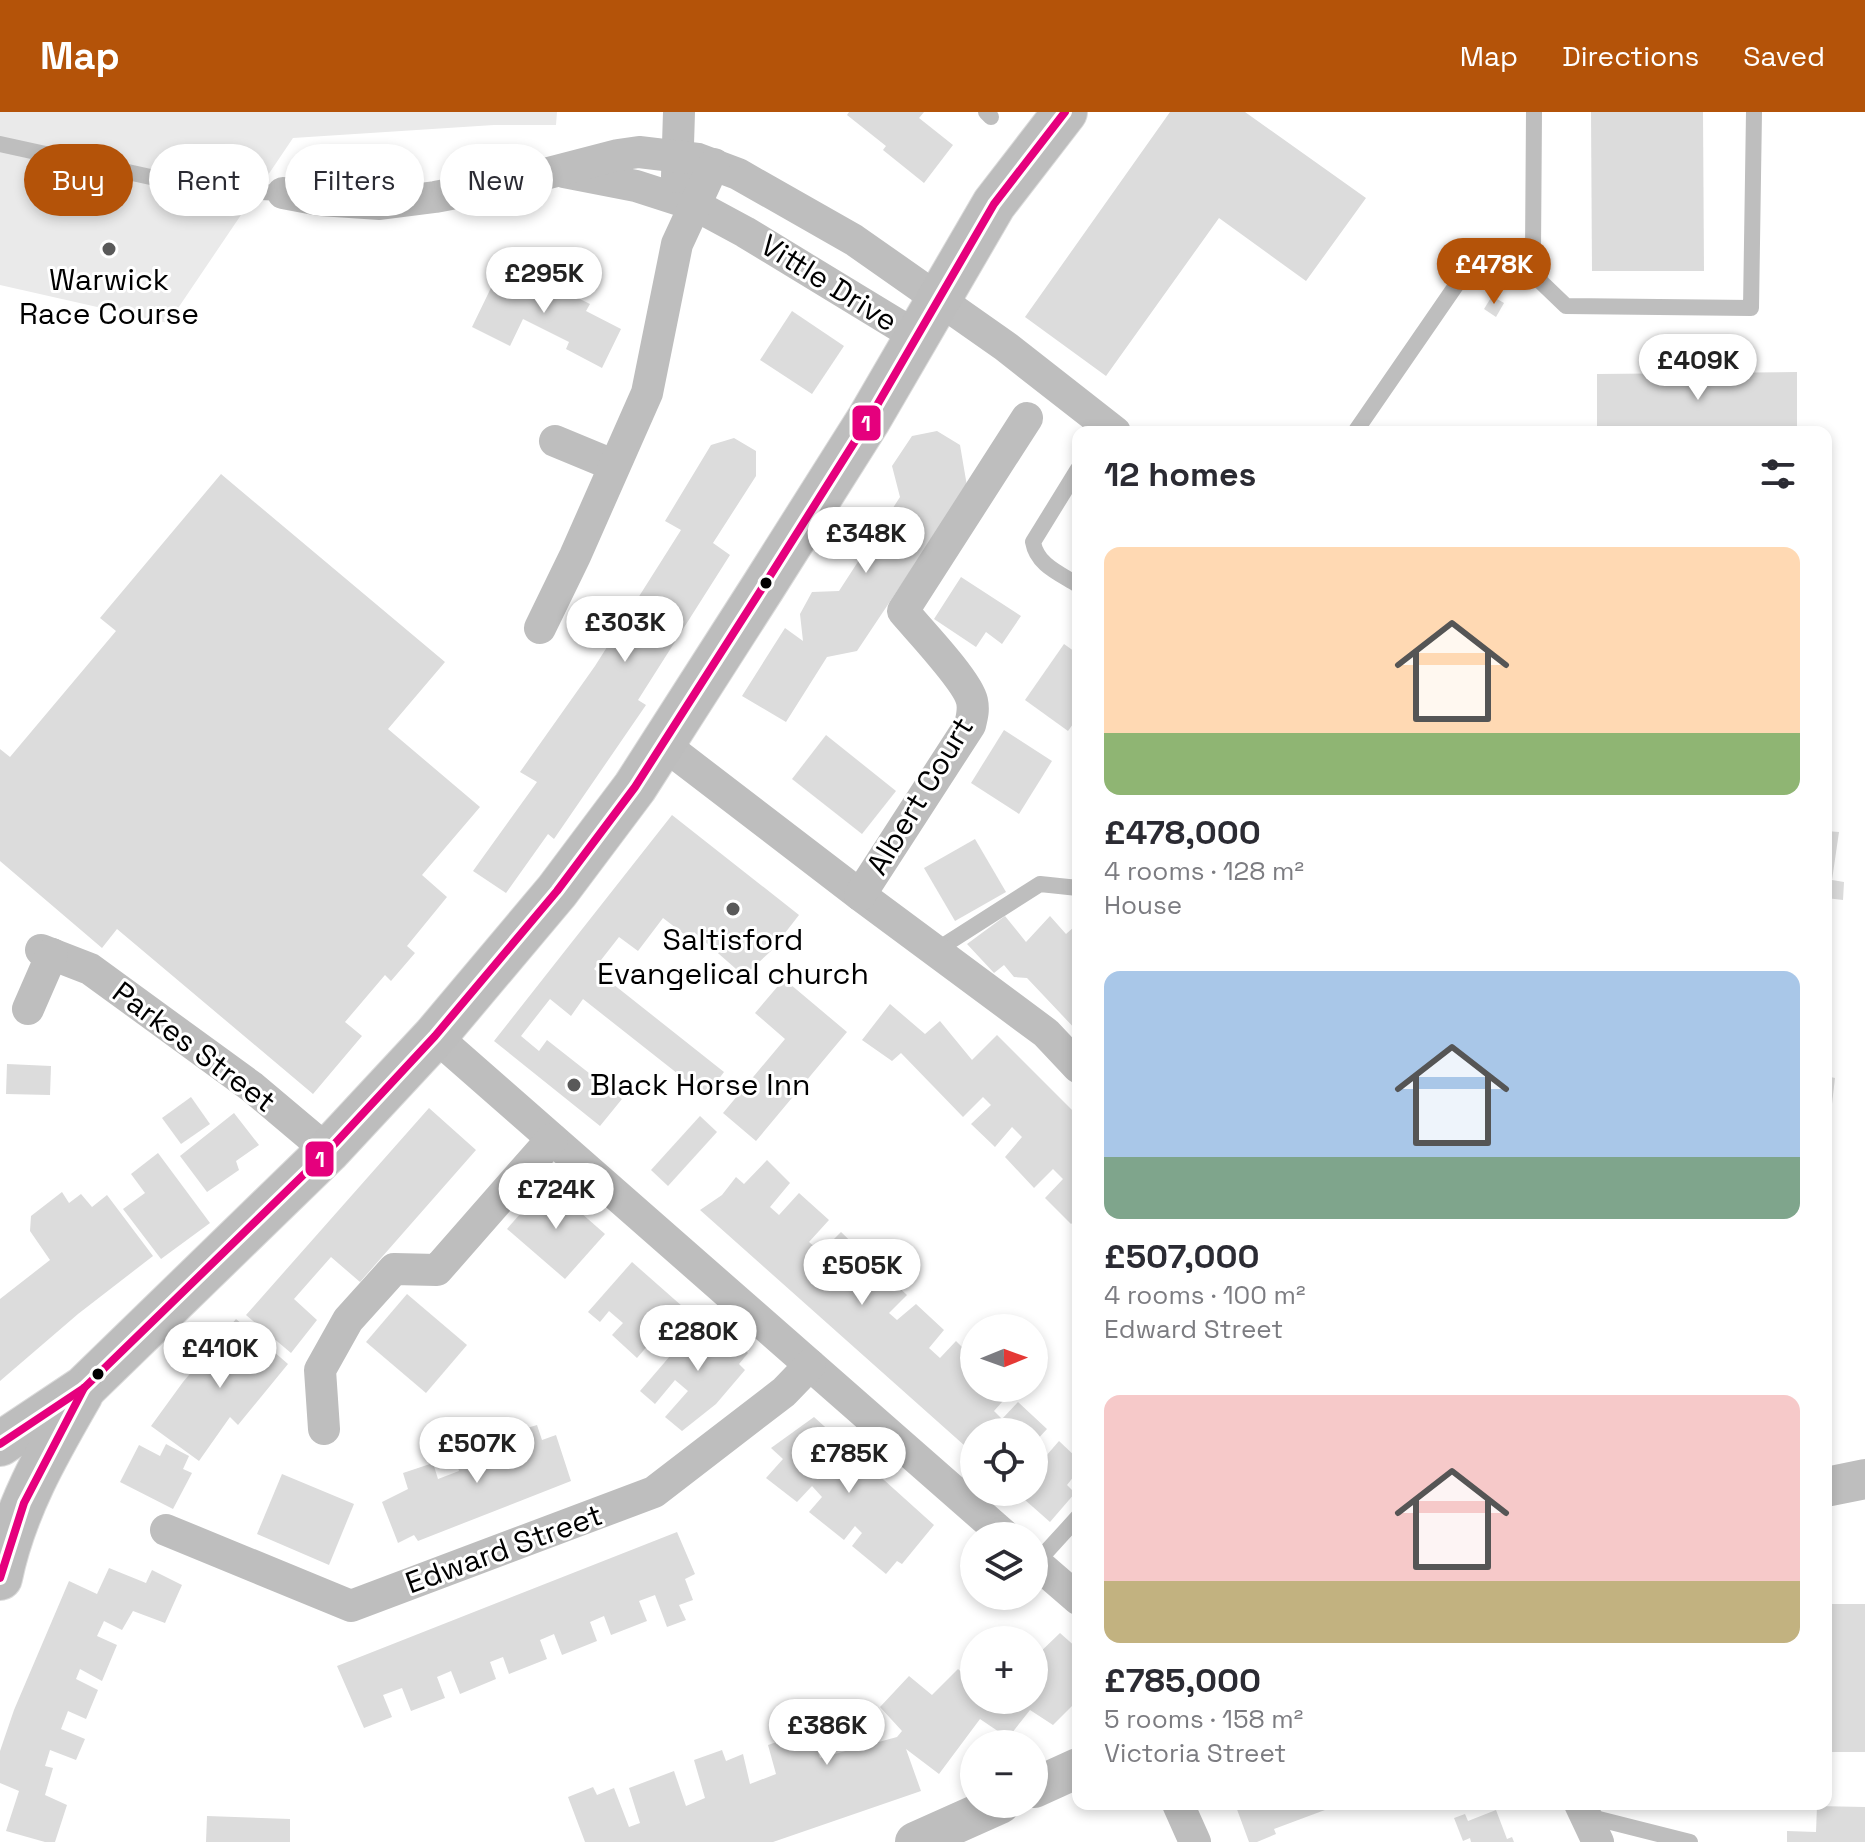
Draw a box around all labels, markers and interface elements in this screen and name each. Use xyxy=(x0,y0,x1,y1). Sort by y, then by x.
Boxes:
text: Map xyxy=(40,32,120,80)
text: Map xyxy=(1460,38,1518,74)
text: Directions xyxy=(1562,38,1699,74)
text: Saved xyxy=(1743,38,1825,74)
chip: Buy xyxy=(24,144,133,216)
chip: Rent xyxy=(149,144,269,216)
chip: Filters xyxy=(285,144,424,216)
chip: New xyxy=(440,144,553,216)
street label: Vittle Drive xyxy=(754,225,905,340)
pin: £478K xyxy=(1438,238,1550,306)
marker: Warwick Race Course xyxy=(100,240,118,258)
pin: £295K xyxy=(488,247,600,315)
text: £478K xyxy=(1455,247,1533,281)
text: £295K xyxy=(504,256,584,290)
place label: Warwick Race Course xyxy=(19,260,199,333)
pin: £409K xyxy=(1642,334,1754,402)
text: £409K xyxy=(1657,343,1739,377)
line badge: 1 xyxy=(851,404,882,442)
text: 1 xyxy=(861,409,871,437)
icon: filters xyxy=(1756,452,1800,496)
text: 12 homes xyxy=(1104,453,1256,496)
pin: £348K xyxy=(810,507,922,575)
text: £348K xyxy=(826,516,906,550)
unlabelled marker xyxy=(758,575,774,591)
pin: £303K xyxy=(569,596,681,664)
icon: home xyxy=(1380,599,1524,743)
text: £303K xyxy=(584,605,666,639)
street label: Albert Court xyxy=(857,710,982,882)
text: £478,000 xyxy=(1104,811,1261,854)
text: 4 rooms · 128 m² xyxy=(1104,854,1304,888)
text: House xyxy=(1104,888,1182,922)
marker: Saltisford Evangelical church xyxy=(724,900,742,918)
place label: Saltisford Evangelical church xyxy=(597,920,869,993)
street label: Parkes Street xyxy=(105,972,284,1121)
icon: home xyxy=(1380,1023,1524,1167)
place label: Black Horse Inn xyxy=(590,1065,810,1104)
marker: Black Horse Inn xyxy=(565,1076,583,1094)
line badge: 1 xyxy=(304,1140,335,1178)
text: 1 xyxy=(315,1145,325,1173)
pin: £724K xyxy=(500,1163,612,1231)
text: £724K xyxy=(517,1172,595,1206)
text: £507,000 xyxy=(1104,1235,1260,1278)
pin: £505K xyxy=(806,1239,918,1307)
text: £505K xyxy=(822,1248,902,1282)
text: 4 rooms · 100 m² xyxy=(1104,1278,1305,1312)
pin: £280K xyxy=(642,1305,754,1373)
text: Edward Street xyxy=(1104,1312,1283,1346)
text: £280K xyxy=(658,1314,738,1348)
north arrow xyxy=(960,1314,1048,1402)
map controls xyxy=(960,1314,1048,1818)
pin: £410K xyxy=(164,1322,276,1390)
text: £410K xyxy=(181,1331,259,1365)
unlabelled marker xyxy=(90,1366,106,1382)
pin: £507K xyxy=(421,1417,533,1485)
button: locate xyxy=(960,1418,1048,1506)
text: £507K xyxy=(437,1426,517,1460)
pin: £785K xyxy=(793,1427,905,1495)
text: £785K xyxy=(810,1436,888,1470)
icon: home xyxy=(1380,1447,1524,1591)
street label: Edward Street xyxy=(400,1495,608,1602)
button: layers xyxy=(960,1522,1048,1610)
button: + xyxy=(960,1626,1048,1714)
text: £785,000 xyxy=(1104,1659,1261,1702)
pin: £386K xyxy=(771,1699,883,1767)
text: 5 rooms · 158 m² xyxy=(1104,1702,1303,1736)
text: £386K xyxy=(787,1708,867,1742)
button: − xyxy=(960,1730,1048,1818)
text: Victoria Street xyxy=(1104,1736,1286,1770)

